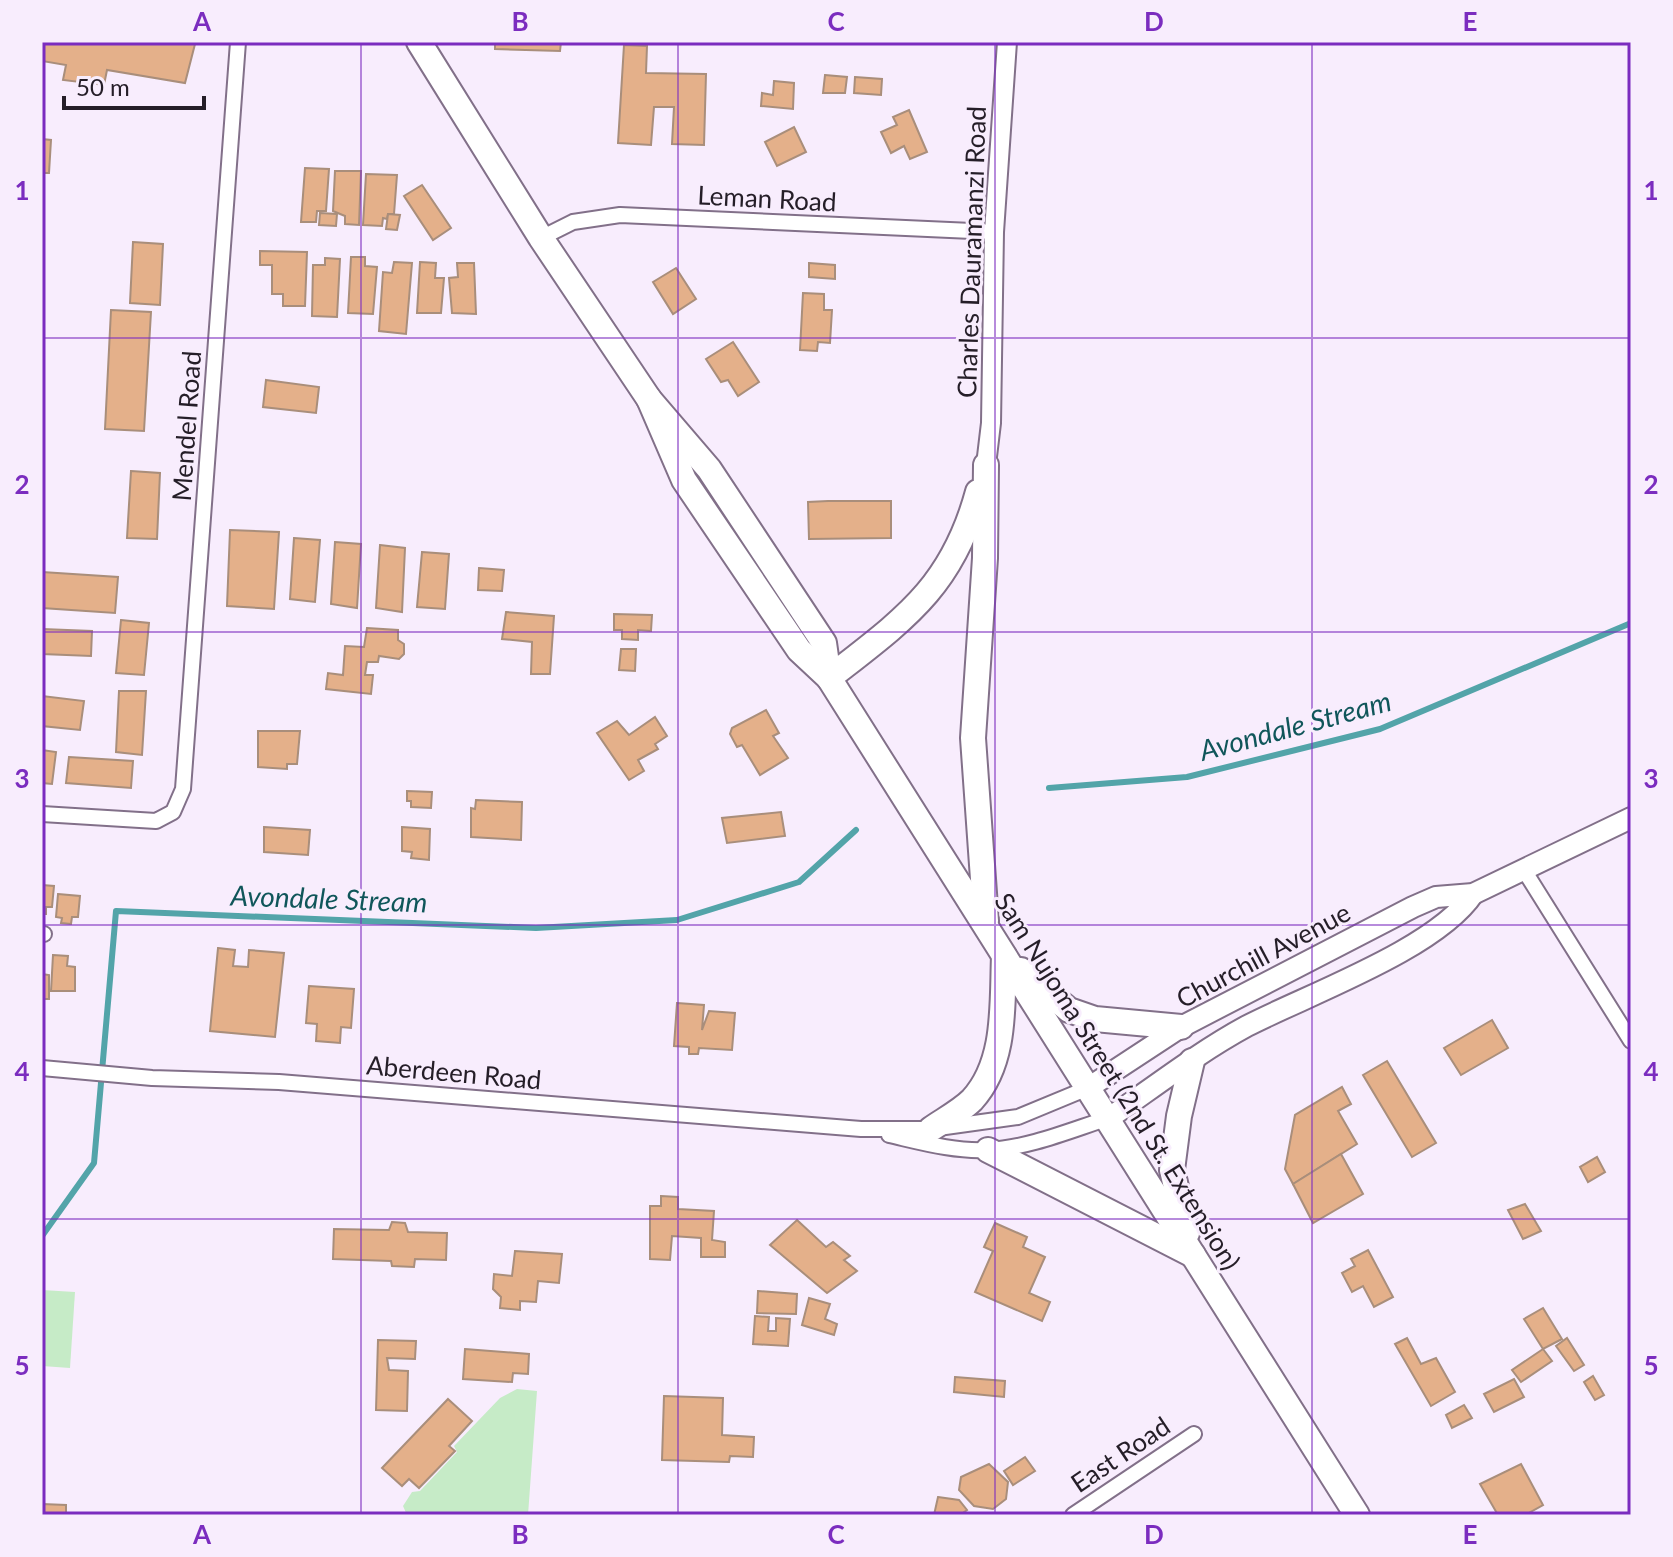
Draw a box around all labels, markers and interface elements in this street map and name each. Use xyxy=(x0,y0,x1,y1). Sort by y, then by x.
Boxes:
text: A xyxy=(192,5,212,37)
text: B xyxy=(511,5,529,37)
text: C xyxy=(827,5,845,37)
text: D xyxy=(1144,5,1164,37)
text: E xyxy=(1463,5,1477,37)
scale bar xyxy=(64,60,204,110)
text: 50 m xyxy=(76,72,130,101)
street label: Charles Dauramanzi Road xyxy=(950,105,992,399)
text: 1 xyxy=(14,174,30,206)
text: 1 xyxy=(1643,174,1659,206)
street label: Leman Road xyxy=(697,178,837,218)
street label: Mendel Road xyxy=(165,350,207,502)
text: 2 xyxy=(14,468,30,500)
text: 2 xyxy=(1643,468,1659,500)
water label: Avondale Stream xyxy=(1195,683,1394,767)
text: 3 xyxy=(14,762,30,794)
text: 3 xyxy=(1643,762,1659,794)
water label: Avondale Stream xyxy=(229,878,428,918)
street label: Sam Nujoma Street (2nd St. Extension) xyxy=(988,887,1248,1275)
street label: Churchill Avenue xyxy=(1170,896,1356,1014)
street label: Aberdeen Road xyxy=(365,1048,543,1096)
text: 4 xyxy=(14,1055,30,1087)
text: 4 xyxy=(1643,1055,1659,1087)
text: 5 xyxy=(14,1349,30,1381)
text: 5 xyxy=(1643,1349,1659,1381)
street label: East Road xyxy=(1064,1409,1176,1499)
text: A xyxy=(192,1518,212,1550)
text: B xyxy=(511,1518,529,1550)
text: C xyxy=(827,1518,845,1550)
text: D xyxy=(1144,1518,1164,1550)
text: E xyxy=(1463,1518,1477,1550)

